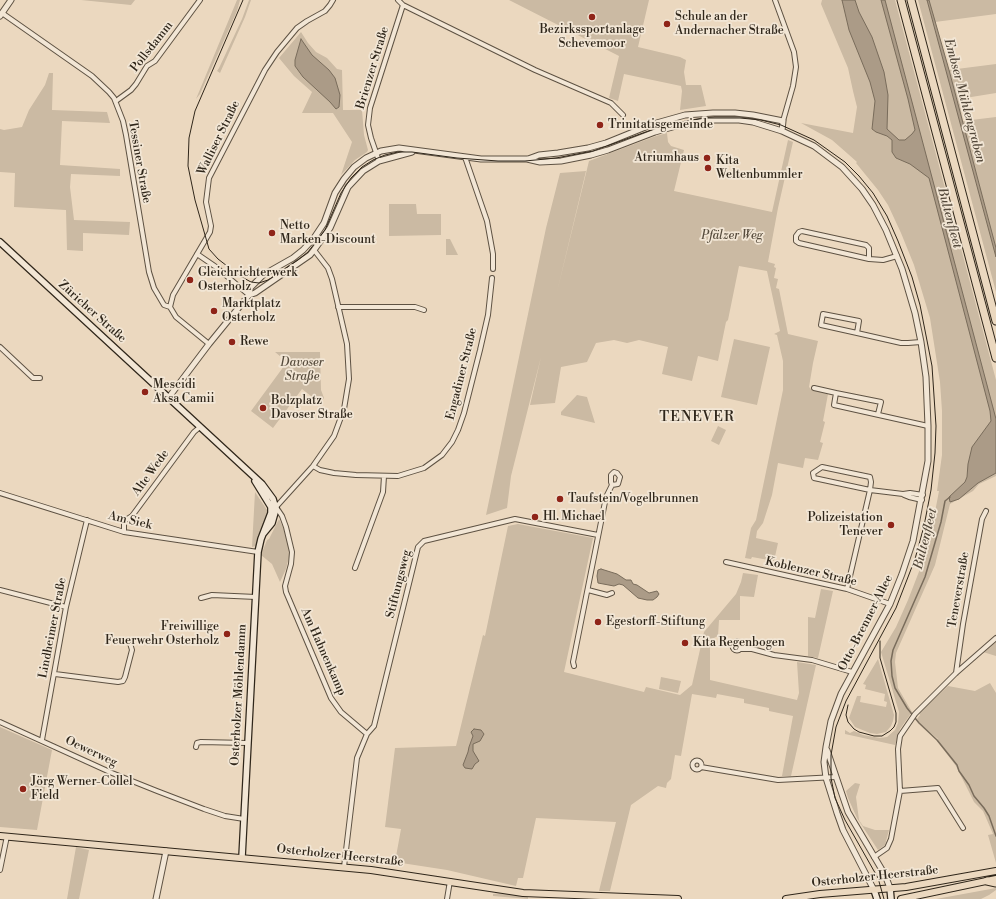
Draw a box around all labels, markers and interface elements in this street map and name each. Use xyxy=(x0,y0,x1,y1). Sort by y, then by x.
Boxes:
place label: Schule an der Andernacher Straße xyxy=(675,10,784,38)
marker: Bezirkssportanlage Schevemoor xyxy=(587,12,597,22)
street label: Pollsdamm xyxy=(128,19,176,75)
marker: Schule an der Andernacher Straße xyxy=(662,19,672,29)
place label: Bezirkssportanlage Schevemoor xyxy=(539,23,645,51)
street label: Brienzer Straße xyxy=(354,25,392,111)
water label: Embser Mühlengraben xyxy=(940,37,988,165)
street label: Walliser Straße xyxy=(195,98,243,178)
place label: Trinitatisgemeinde xyxy=(608,118,713,132)
street label: Tessiner Straße xyxy=(125,119,153,205)
marker: Trinitatisgemeinde xyxy=(595,120,605,130)
place label: Atriumhaus xyxy=(634,151,699,165)
marker: Atriumhaus xyxy=(702,153,712,163)
place label: Kita Weltenbummler xyxy=(716,154,803,182)
marker: Kita Weltenbummler xyxy=(703,163,713,173)
water label: Bultenfleet xyxy=(933,186,965,250)
place label: Netto Marken-Discount xyxy=(280,219,375,247)
marker: Netto Marken-Discount xyxy=(267,228,277,238)
park label: Pfälzer Weg xyxy=(701,229,763,243)
place label: Gleichrichterwerk Osterholz xyxy=(198,266,297,294)
marker: Gleichrichterwerk Osterholz xyxy=(185,275,195,285)
street label: Züricher Straße xyxy=(55,278,129,346)
place label: Marktplatz Osterholz xyxy=(222,297,281,325)
marker: Marktplatz Osterholz xyxy=(209,306,219,316)
street label: Engadiner Straße xyxy=(444,326,480,422)
place label: Rewe xyxy=(240,335,268,349)
marker: Rewe xyxy=(227,337,237,347)
park label: Davoser Straße xyxy=(280,356,324,384)
place label: Mescidi Aksa Camii xyxy=(153,378,215,406)
marker: Mescidi Aksa Camii xyxy=(140,387,150,397)
place label: Bolzplatz Davoser Straße xyxy=(271,394,353,422)
marker: Bolzplatz Davoser Straße xyxy=(258,403,268,413)
district label: TENEVER xyxy=(659,410,735,426)
street label: Alte Wede xyxy=(129,447,173,499)
place label: Taufstein/Vogelbrunnen xyxy=(568,492,699,506)
marker: Taufstein/Vogelbrunnen xyxy=(555,494,565,504)
water label: Bultenfleet xyxy=(911,507,941,571)
street label: Am Siek xyxy=(107,509,153,533)
place label: Hl. Michael xyxy=(543,510,605,524)
place label: Polizeistation Tenever xyxy=(808,511,883,539)
marker: Hl. Michael xyxy=(530,512,540,522)
marker: Polizeistation Tenever xyxy=(886,520,896,530)
street label: Stiftungsweg xyxy=(384,548,414,620)
street label: Teneverstraße xyxy=(945,551,973,629)
street label: Koblenzer Straße xyxy=(764,554,858,590)
street label: Otto-Brenner-Allee xyxy=(836,573,896,673)
street label: Lindheimer Straße xyxy=(36,576,70,680)
street label: Am Hahnenkamp xyxy=(297,606,349,698)
place label: Egestorff-Stiftung xyxy=(606,615,705,629)
marker: Egestorff-Stiftung xyxy=(593,617,603,627)
place label: Freiwillige Feuerwehr Osterholz xyxy=(105,620,219,648)
street label: Osterholzer Möhlendamm xyxy=(228,624,250,766)
marker: Freiwillige Feuerwehr Osterholz xyxy=(222,629,232,639)
place label: Kita Regenbogen xyxy=(693,636,785,650)
marker: Kita Regenbogen xyxy=(680,638,690,648)
street label: Oewerweg xyxy=(63,734,119,770)
place label: Jörg Werner-Collel Field xyxy=(31,775,133,803)
marker: Jörg Werner-Collel Field xyxy=(18,784,28,794)
street label: Osterholzer Heerstraße xyxy=(276,842,404,870)
street label: Osterholzer Heerstraße xyxy=(811,863,939,891)

